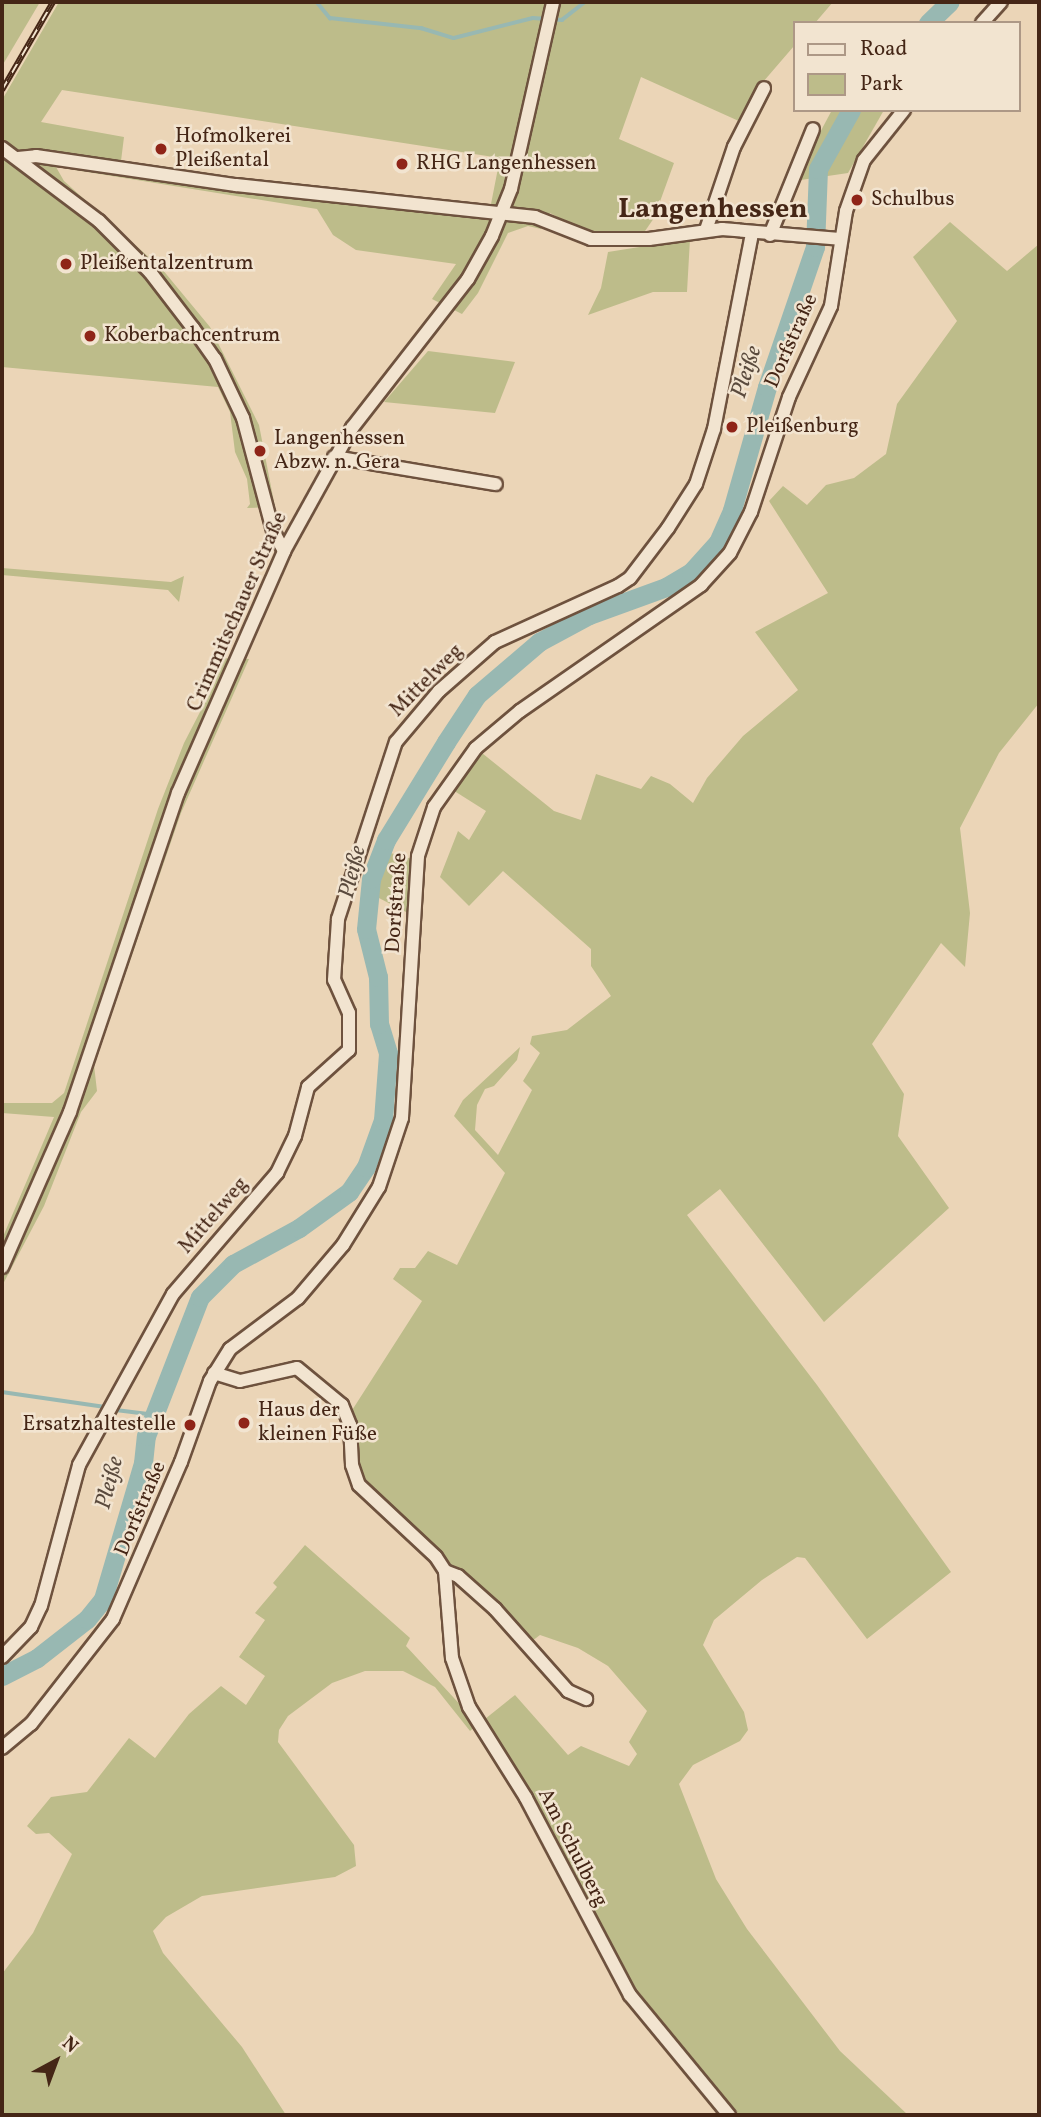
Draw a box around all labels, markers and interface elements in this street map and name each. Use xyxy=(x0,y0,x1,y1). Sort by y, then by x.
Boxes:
legend xyxy=(792,21,1020,112)
text: Road xyxy=(860,35,907,64)
text: Park xyxy=(860,70,903,99)
place label: Hofmolkerei Pleißental xyxy=(175,124,291,174)
marker: Hofmolkerei Pleißental xyxy=(153,141,169,157)
place label: RHG Langenhessen xyxy=(416,151,597,177)
marker: RHG Langenhessen xyxy=(394,156,410,172)
place label: Schulbus xyxy=(871,187,954,213)
marker: Schulbus xyxy=(849,192,865,208)
district label: Langenhessen xyxy=(618,193,808,227)
place label: Pleißentalzentrum xyxy=(80,251,254,277)
marker: Pleißentalzentrum xyxy=(58,256,74,272)
street label: Dorfstraße xyxy=(760,290,824,392)
place label: Koberbachcentrum xyxy=(104,323,280,349)
marker: Koberbachcentrum xyxy=(82,328,98,344)
water label: Pleiße xyxy=(726,342,768,402)
place label: Pleißenburg xyxy=(746,414,859,440)
marker: Pleißenburg xyxy=(724,419,740,435)
place label: Langenhessen Abzw. n. Gera xyxy=(274,426,405,476)
marker: Langenhessen Abzw. n. Gera xyxy=(252,443,268,459)
street label: Crimmitschauer Straße xyxy=(183,508,293,716)
street label: Mittelweg xyxy=(385,639,469,723)
water label: Pleiße xyxy=(333,843,373,901)
street label: Dorfstraße xyxy=(381,852,413,954)
street label: Mittelweg xyxy=(174,1173,254,1259)
place label: Haus der kleinen Füße xyxy=(258,1398,377,1448)
place label: Ersatzhaltestelle xyxy=(23,1412,176,1438)
marker: Haus der kleinen Füße xyxy=(236,1415,252,1431)
marker: Ersatzhaltestelle xyxy=(182,1417,198,1433)
water label: Pleiße xyxy=(90,1454,130,1512)
street label: Dorfstraße xyxy=(110,1458,172,1560)
street label: Am Schulberg xyxy=(531,1785,613,1911)
north arrow xyxy=(21,2026,91,2096)
text: N xyxy=(56,2031,84,2059)

